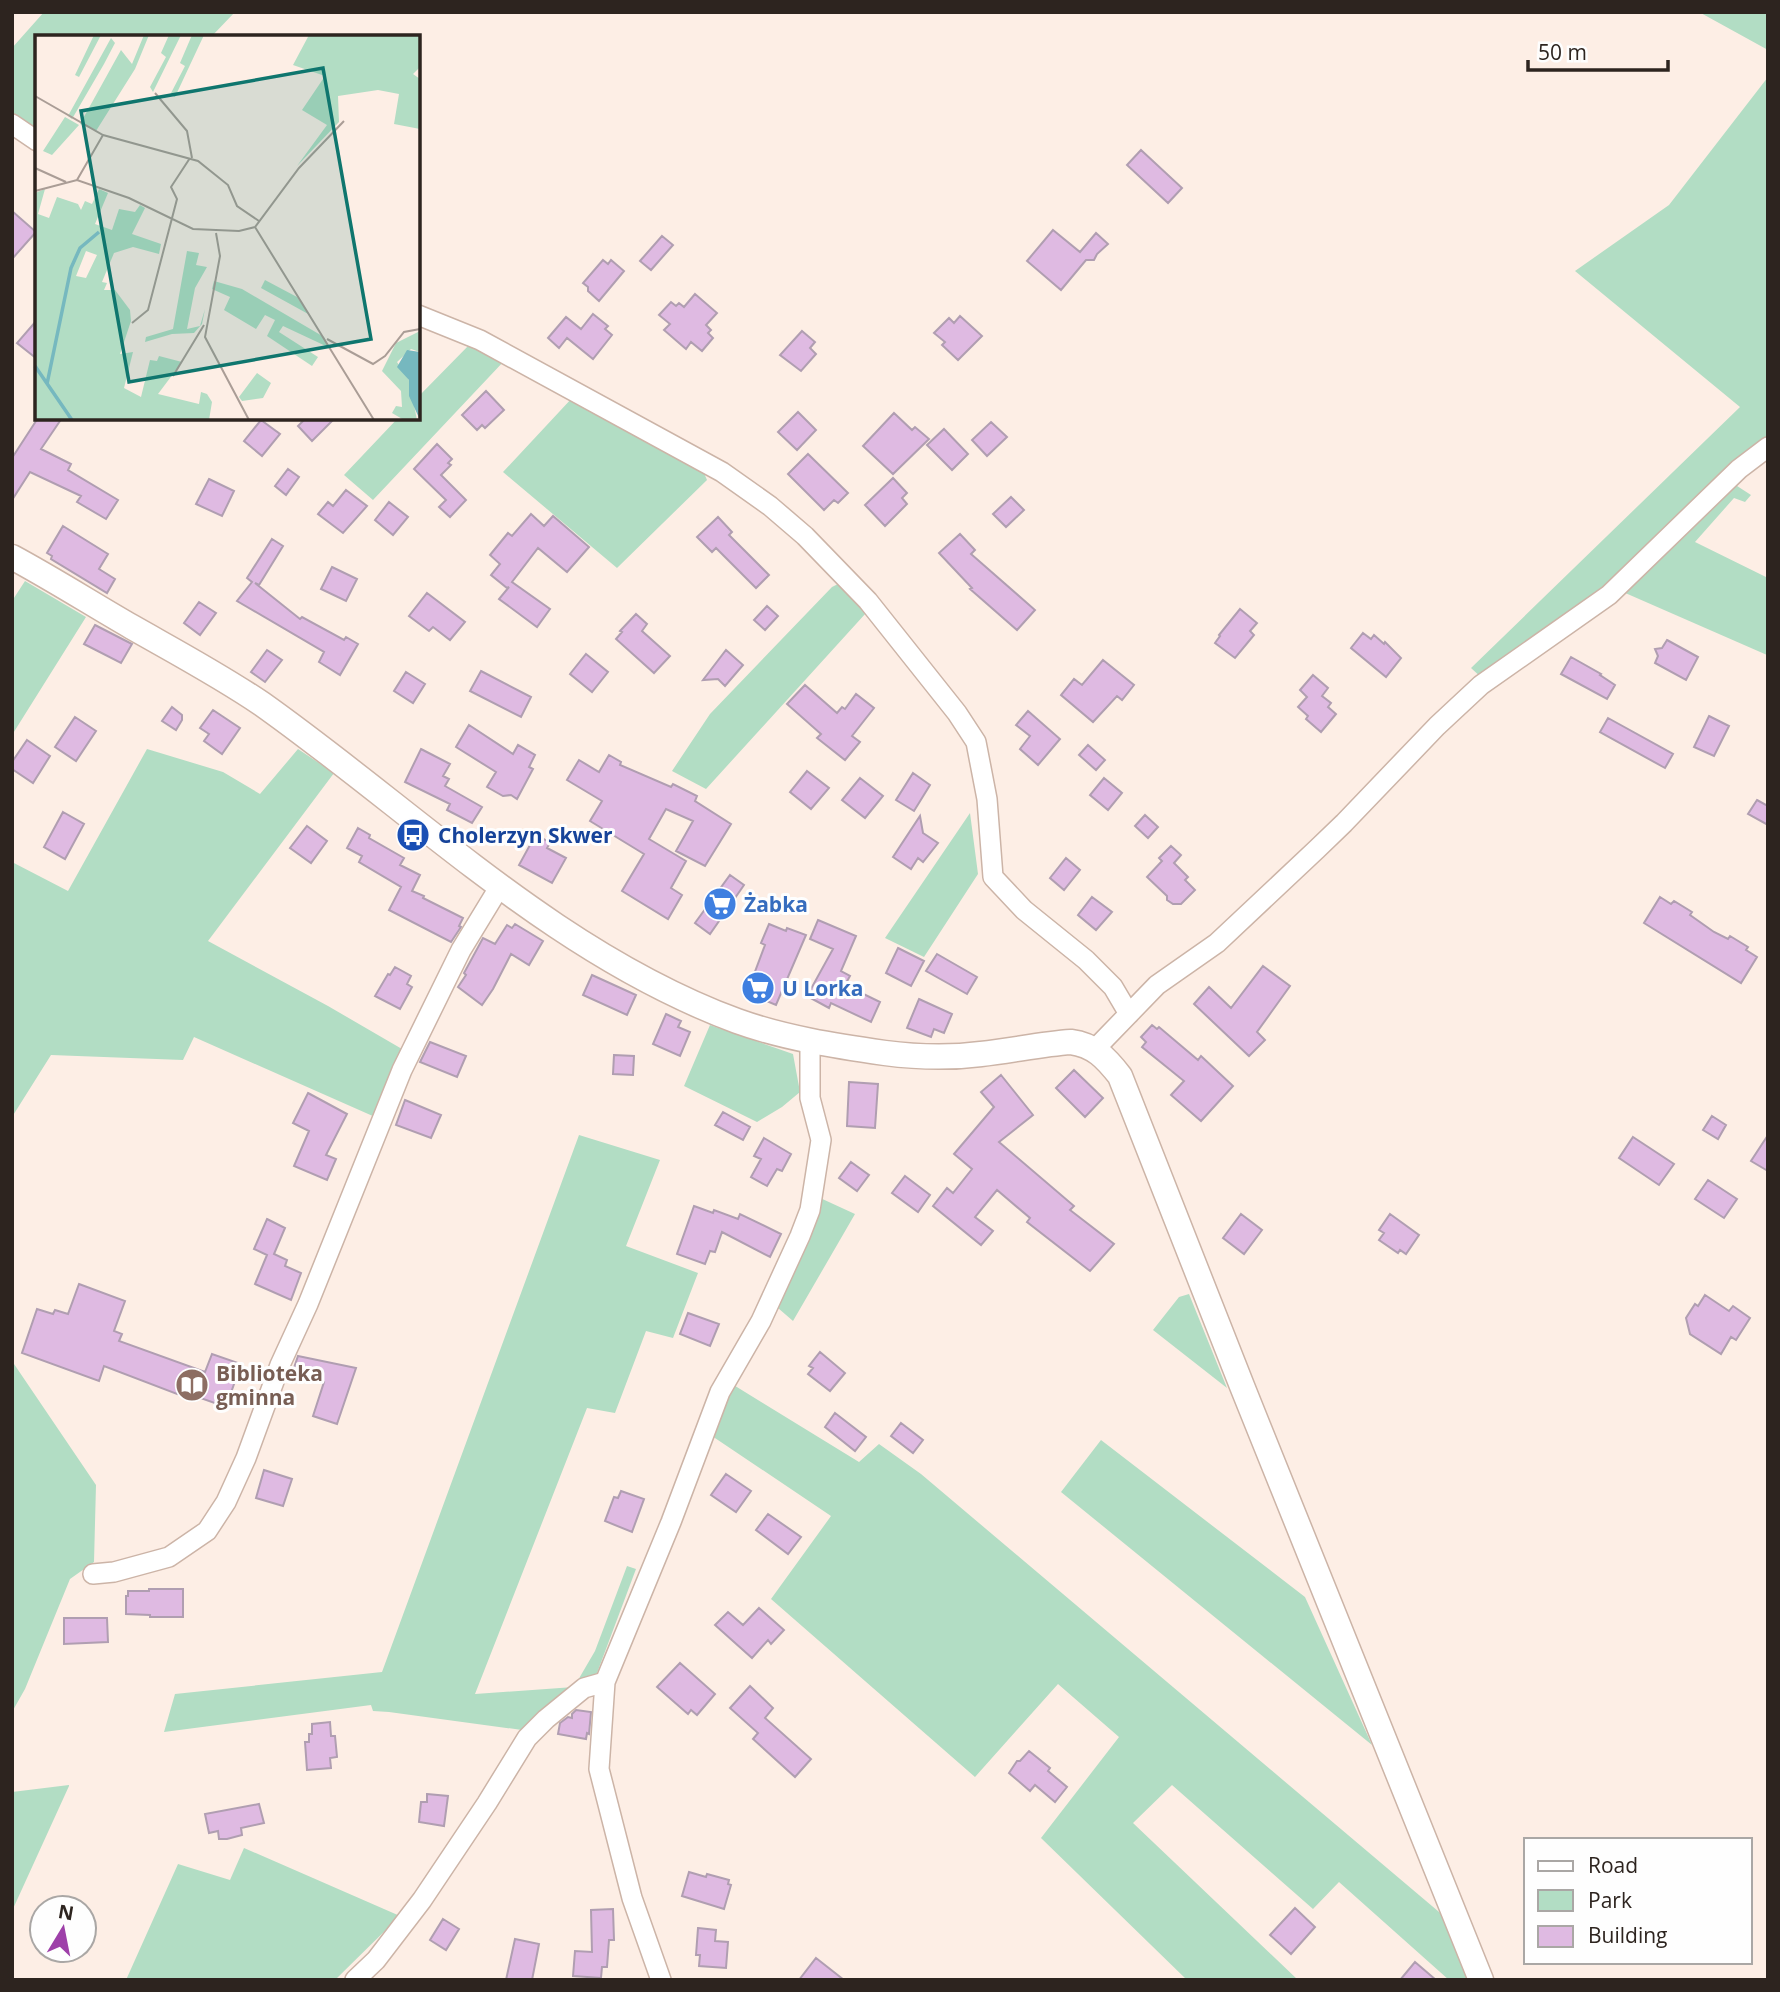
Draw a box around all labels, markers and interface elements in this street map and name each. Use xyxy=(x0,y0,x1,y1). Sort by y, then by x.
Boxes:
scale bar xyxy=(1528,28,1668,72)
inset map xyxy=(35,35,420,420)
text: 50 m xyxy=(1538,38,1587,66)
bus stop icon: Cholerzyn Skwer xyxy=(394,816,432,854)
place label: Cholerzyn Skwer xyxy=(438,821,613,849)
supermarket icon: Żabka xyxy=(701,885,739,923)
place label: Żabka xyxy=(744,890,808,918)
supermarket icon: U Lorka xyxy=(739,969,777,1007)
place label: U Lorka xyxy=(782,974,863,1002)
place label: Biblioteka gminna xyxy=(216,1359,323,1411)
library icon: Biblioteka gminna xyxy=(173,1366,211,1404)
legend xyxy=(1524,1838,1752,1964)
text: Road xyxy=(1588,1851,1638,1879)
text: Park xyxy=(1588,1886,1632,1914)
north arrow xyxy=(28,1894,98,1964)
text: N xyxy=(56,1898,76,1926)
text: Building xyxy=(1588,1921,1667,1949)

